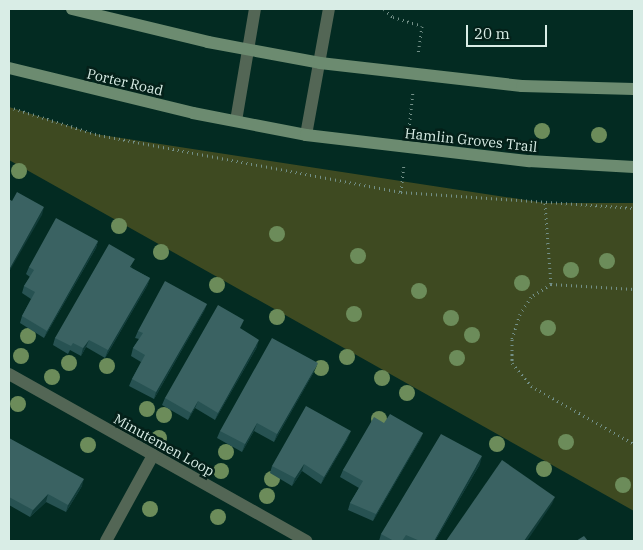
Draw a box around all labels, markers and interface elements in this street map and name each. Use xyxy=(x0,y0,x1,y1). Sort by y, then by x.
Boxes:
scale bar xyxy=(468,15,549,47)
text: 20 m xyxy=(474,24,510,43)
street label: Porter Road xyxy=(85,65,165,99)
street label: Hamlin Groves Trail xyxy=(404,125,538,155)
street label: Minutemen Loop xyxy=(111,410,217,480)

